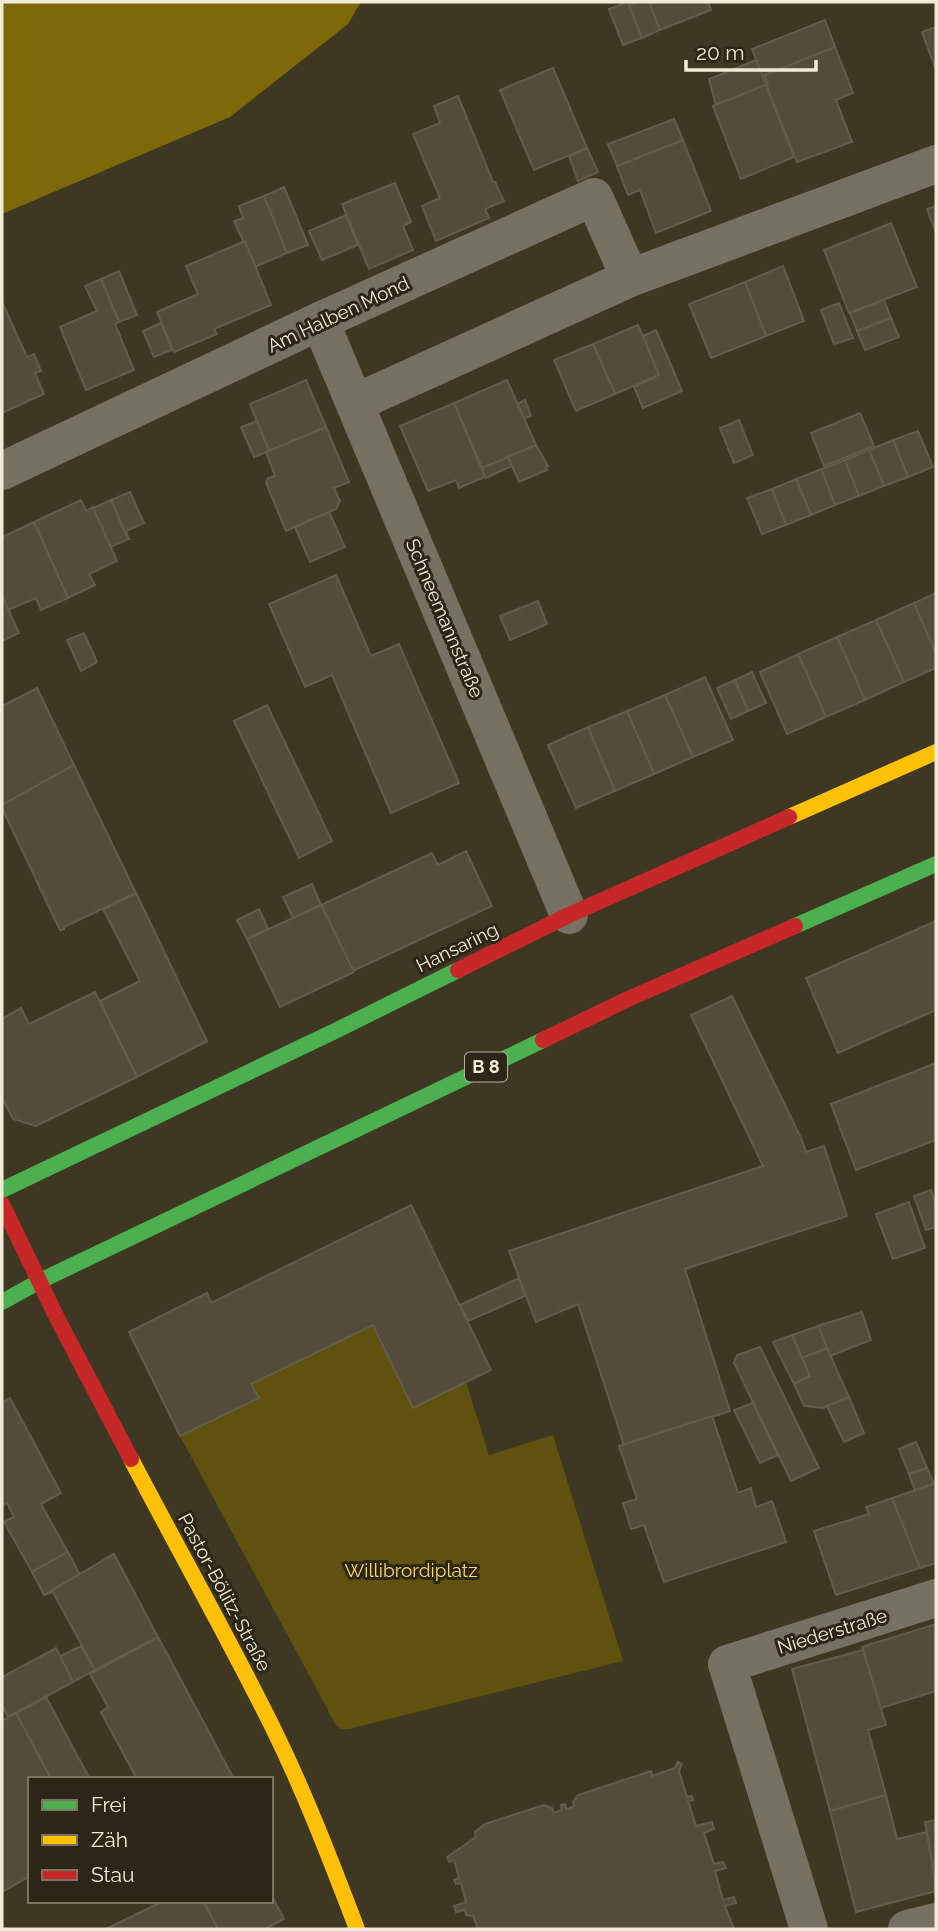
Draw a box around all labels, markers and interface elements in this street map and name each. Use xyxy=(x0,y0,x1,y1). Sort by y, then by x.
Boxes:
scale bar xyxy=(686,28,816,72)
text: 20 m xyxy=(696,40,744,65)
street label: Am Halben Mond xyxy=(264,271,412,357)
street label: Schneemannstraße xyxy=(402,535,488,701)
street label: Hansaring xyxy=(412,918,502,976)
road number: B 8 xyxy=(465,1052,507,1082)
street label: Pastor-Bölitz-Straße xyxy=(174,1509,276,1675)
park label: Willibrordiplatz xyxy=(344,1559,478,1581)
street label: Niederstraße xyxy=(774,1604,890,1658)
legend xyxy=(28,1777,273,1903)
text: Frei xyxy=(91,1792,127,1817)
text: Zäh xyxy=(91,1827,128,1852)
text: Stau xyxy=(91,1862,135,1887)

